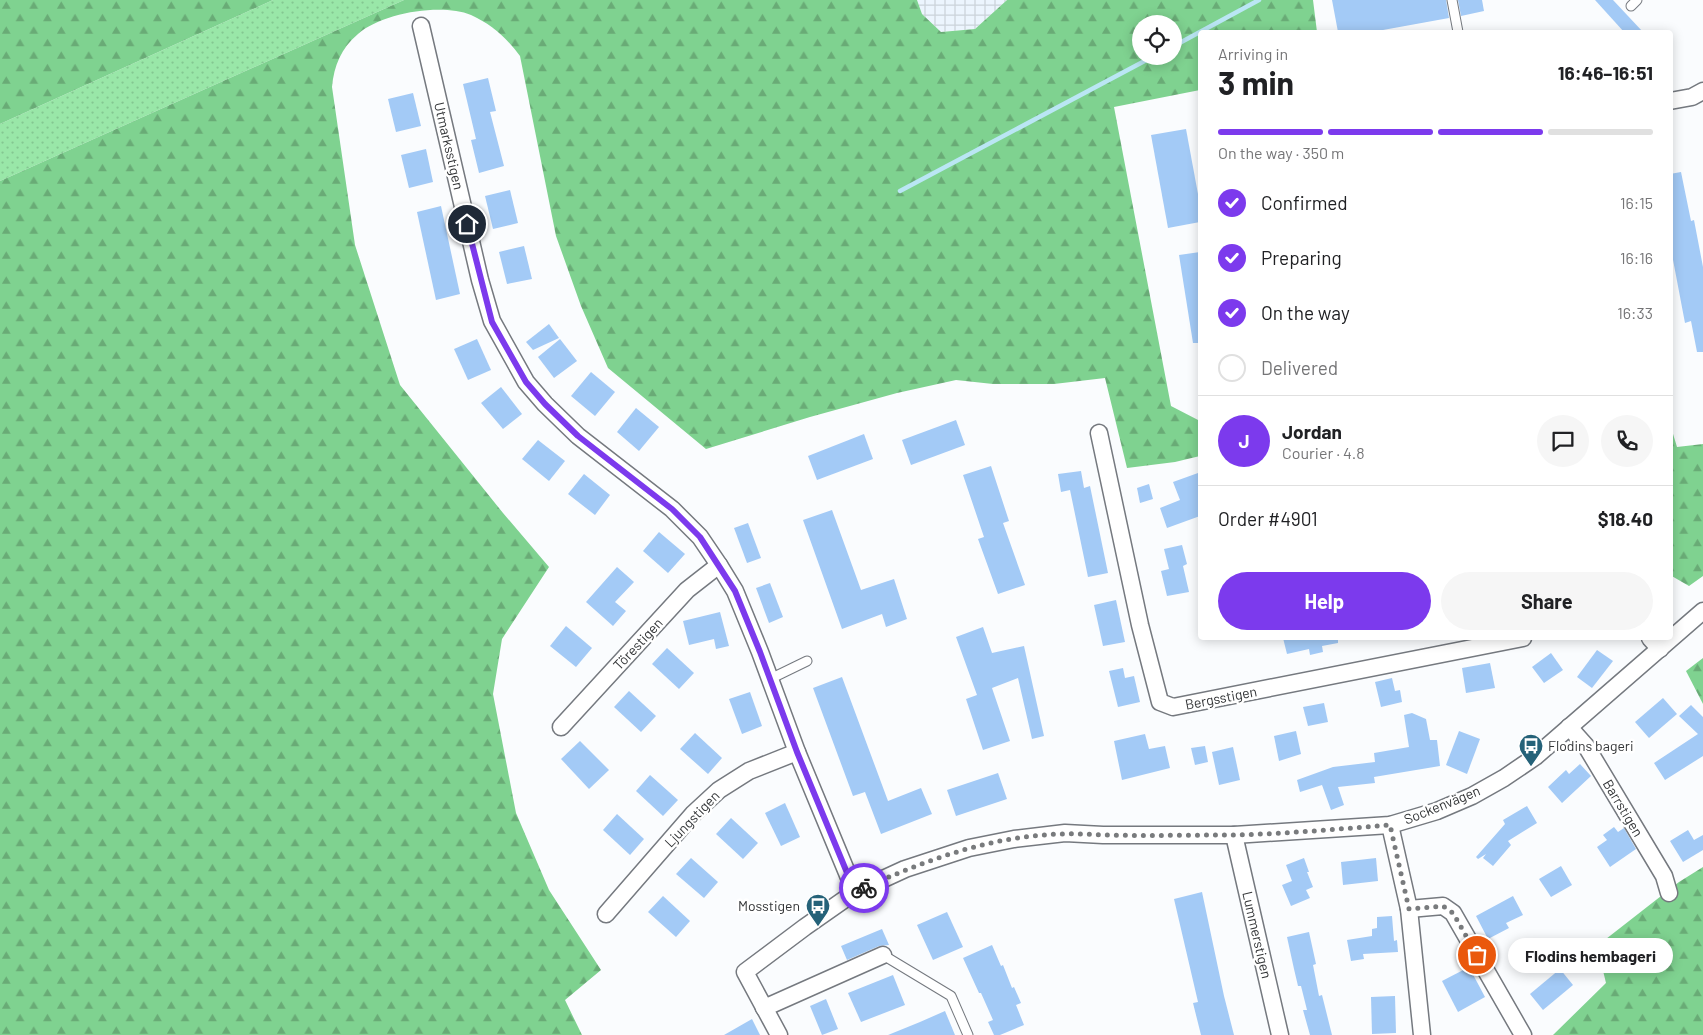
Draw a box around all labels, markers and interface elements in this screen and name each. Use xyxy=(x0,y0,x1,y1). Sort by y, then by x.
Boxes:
map controls xyxy=(1132,15,1182,65)
button: locate xyxy=(1132,15,1182,65)
text: Arriving in xyxy=(1218,44,1288,63)
text: 16:46–16:51 xyxy=(1558,61,1653,84)
text: 3 min xyxy=(1218,63,1294,101)
street label: Utmarksstigen xyxy=(431,100,468,191)
text: On the way · 350 m xyxy=(1218,143,1344,162)
icon: check xyxy=(1218,189,1246,217)
text: Confirmed xyxy=(1261,191,1348,214)
text: 16:15 xyxy=(1620,193,1653,212)
pin xyxy=(446,203,488,245)
icon: home xyxy=(453,210,481,238)
icon: check xyxy=(1218,244,1246,272)
text: Preparing xyxy=(1261,246,1342,269)
text: 16:16 xyxy=(1620,248,1653,267)
icon: check xyxy=(1218,299,1246,327)
text: On the way xyxy=(1261,301,1350,324)
text: 16:33 xyxy=(1617,303,1653,322)
text: Delivered xyxy=(1261,356,1338,379)
button: chat xyxy=(1537,415,1589,467)
button: phone xyxy=(1601,415,1653,467)
text: Jordan xyxy=(1282,420,1342,443)
text: J xyxy=(1238,429,1250,452)
text: Courier · 4.8 xyxy=(1282,443,1365,462)
text: Order #4901 xyxy=(1218,507,1318,530)
text: $18.40 xyxy=(1598,507,1653,530)
button: Help xyxy=(1218,572,1431,630)
button: Share xyxy=(1441,572,1653,630)
street label: Törestigen xyxy=(609,614,666,673)
street label: Bergsstigen xyxy=(1183,682,1258,713)
bus stop icon: Flodins bageri xyxy=(1518,733,1544,767)
place label: Flodins bageri xyxy=(1548,737,1634,754)
street label: Barrstigen xyxy=(1600,776,1647,840)
street label: Sockenvägen xyxy=(1401,782,1482,828)
street label: Ljungstigen xyxy=(661,787,723,850)
courier xyxy=(839,863,889,913)
icon: bike xyxy=(850,874,878,902)
street label: Lummerstigen xyxy=(1239,890,1276,980)
bus stop icon: Mosstigen xyxy=(805,893,831,927)
place label: Mosstigen xyxy=(738,897,800,914)
pin xyxy=(1456,934,1498,976)
callout: Flodins hembageri xyxy=(1507,938,1672,972)
icon: bag xyxy=(1463,941,1491,969)
text: Flodins hembageri xyxy=(1525,946,1656,965)

